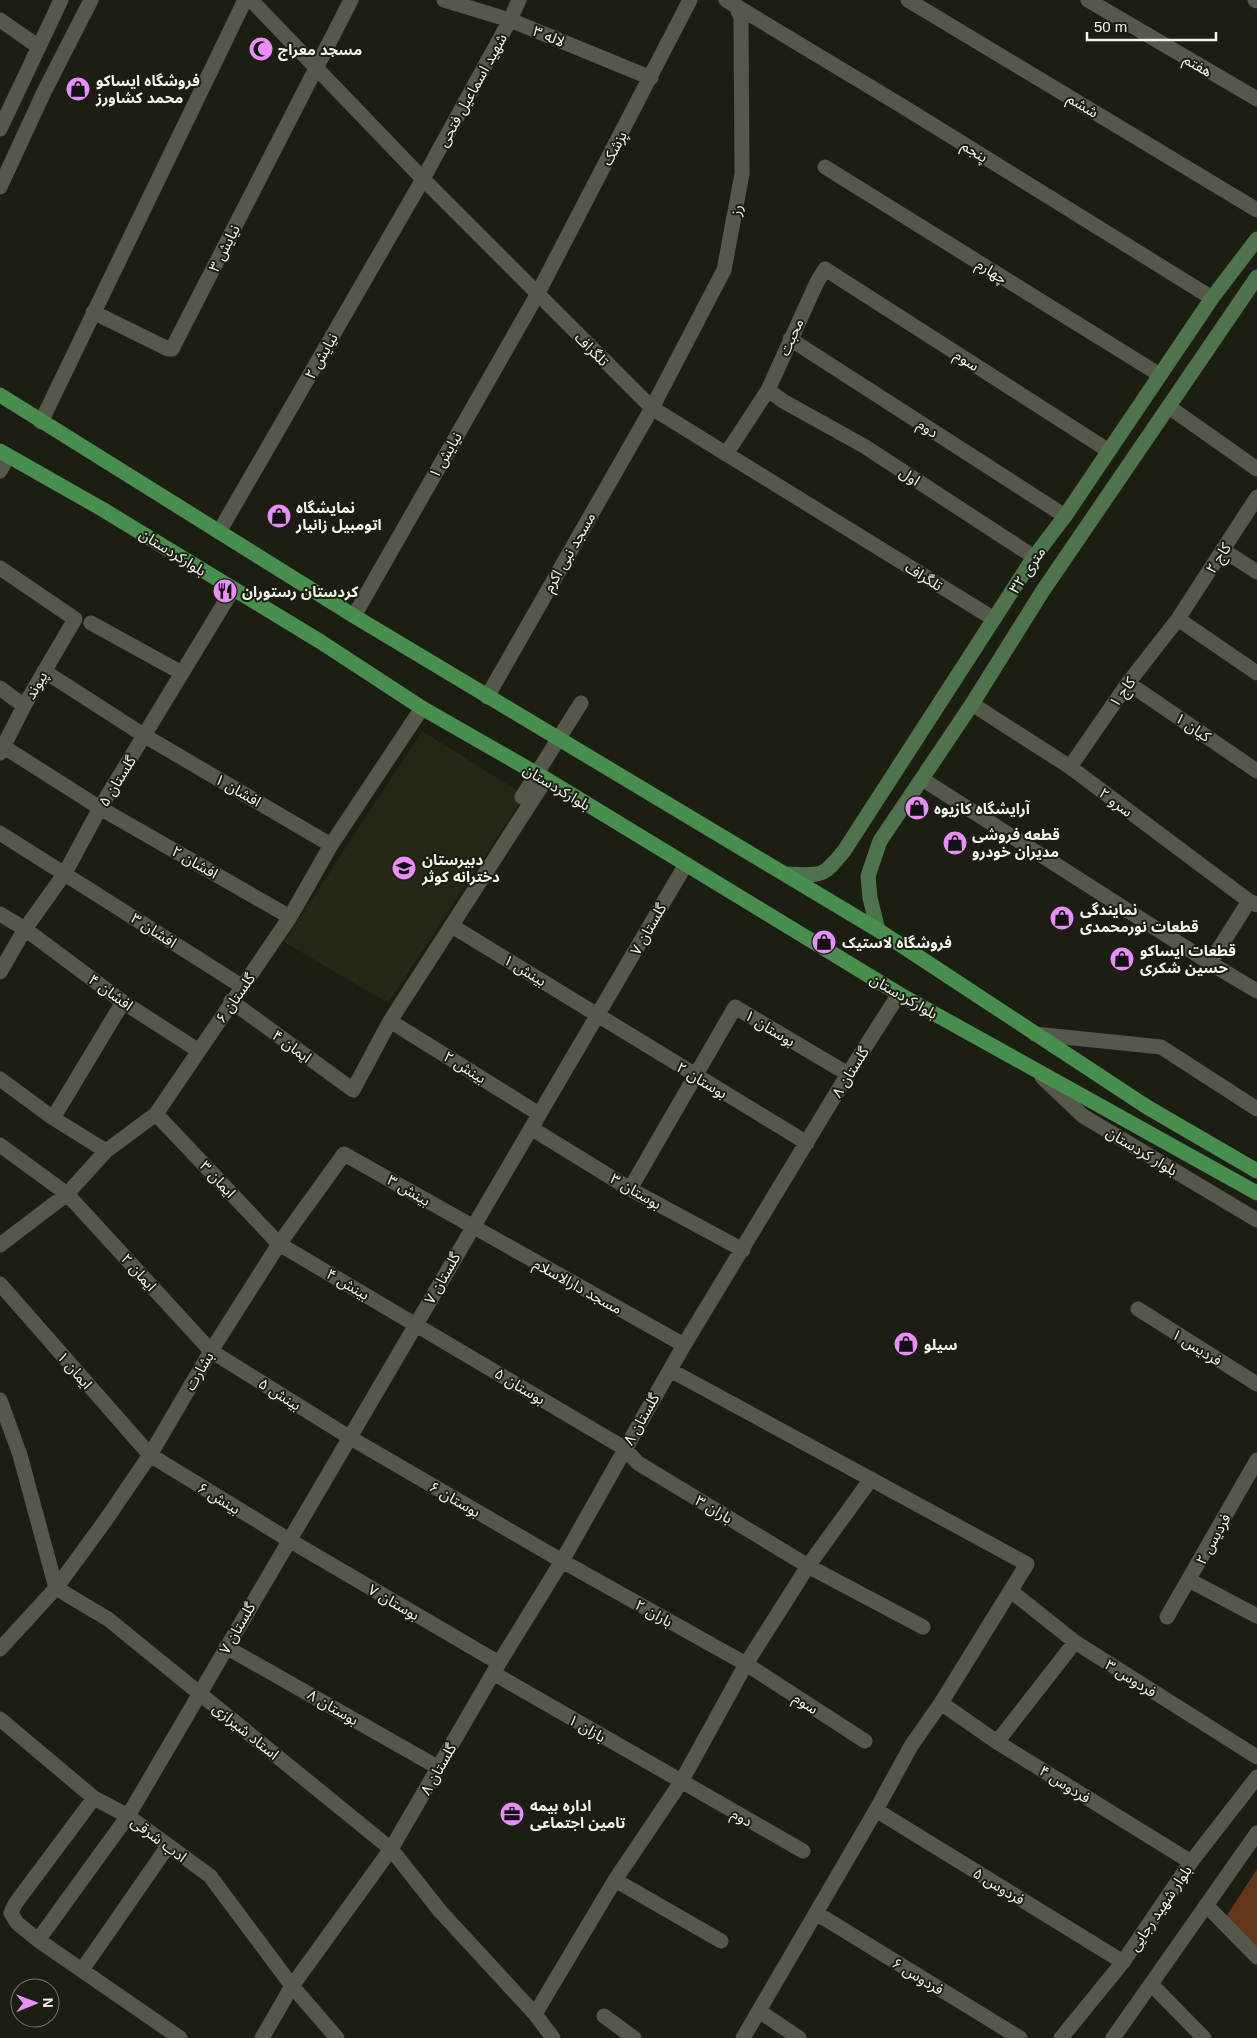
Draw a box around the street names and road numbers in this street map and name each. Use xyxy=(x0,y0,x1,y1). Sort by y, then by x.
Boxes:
street label: لاله ۳ xyxy=(531,22,567,50)
street label: شهید اسماعیل فتحی xyxy=(434,30,511,150)
street label: هفتم xyxy=(1179,50,1215,82)
street label: ششم xyxy=(1063,89,1102,123)
street label: پزشک xyxy=(598,128,632,169)
street label: پنجم xyxy=(957,136,991,168)
street label: رز xyxy=(726,203,746,218)
street label: نیایش ۳ xyxy=(205,222,244,275)
street label: چهارم xyxy=(972,255,1011,290)
street label: محبت xyxy=(775,316,807,358)
street label: تلگراف xyxy=(571,329,612,370)
street label: نیایش ۲ xyxy=(301,330,342,383)
street label: سوم xyxy=(950,346,983,377)
street label: دوم xyxy=(913,415,941,443)
street label: نیایش ۱ xyxy=(425,429,466,482)
street label: اول xyxy=(896,463,923,490)
street label: مسجد نبی اکرم xyxy=(539,509,601,596)
street label: بلوارکردستان xyxy=(136,525,209,580)
street label: کاج ۲ xyxy=(1202,539,1238,579)
street label: ۳۲ متری xyxy=(1005,544,1049,597)
street label: تلگراف xyxy=(902,558,946,595)
street label: پیوند xyxy=(21,668,52,703)
street label: کاج ۱ xyxy=(1105,673,1142,713)
street label: کیان ۱ xyxy=(1171,709,1215,746)
street label: گلستان ۵ xyxy=(95,752,140,810)
street label: بلوارکردستان xyxy=(520,760,593,814)
street label: افشان ۱ xyxy=(211,770,264,811)
street label: سرو ۲ xyxy=(1095,784,1136,821)
street label: افشان ۲ xyxy=(168,842,221,883)
street label: گلستان ۷ xyxy=(627,900,671,958)
street label: افشان ۳ xyxy=(128,909,180,952)
street label: بینش ۱ xyxy=(500,951,549,990)
street label: گلستان ۶ xyxy=(212,969,259,1027)
street label: افشان ۴ xyxy=(85,970,136,1015)
street label: بلوارکردستان xyxy=(867,970,941,1023)
street label: بوستان ۱ xyxy=(741,1006,798,1051)
street label: ایمان ۴ xyxy=(269,1026,315,1067)
street label: گلستان ۸ xyxy=(828,1043,873,1101)
street label: بینش ۲ xyxy=(440,1047,489,1087)
street label: بوستان ۲ xyxy=(673,1058,730,1103)
street label: بلوار کردستان xyxy=(1103,1123,1181,1180)
street label: ایمان ۳ xyxy=(196,1157,239,1202)
street label: بوستان ۳ xyxy=(607,1170,664,1213)
street label: بینش ۳ xyxy=(384,1171,433,1210)
street label: گلستان ۷ xyxy=(421,1249,465,1307)
street label: ایمان ۲ xyxy=(117,1250,160,1295)
street label: مسجد دارالاسلام xyxy=(529,1255,625,1320)
street label: بینش ۴ xyxy=(323,1265,372,1304)
street label: فردیس ۱ xyxy=(1168,1325,1225,1370)
street label: ایمان ۱ xyxy=(53,1348,96,1393)
street label: بشارت xyxy=(181,1349,218,1394)
street label: بوستان ۵ xyxy=(491,1364,548,1409)
street label: بینش ۵ xyxy=(255,1374,304,1414)
street label: گلستان ۸ xyxy=(620,1390,664,1448)
street label: بوستان ۶ xyxy=(426,1478,483,1521)
street label: بینش ۶ xyxy=(194,1479,243,1518)
street label: باران ۳ xyxy=(692,1491,736,1527)
street label: فردیس ۲ xyxy=(1192,1510,1235,1568)
street label: بوستان ۷ xyxy=(365,1581,422,1624)
street label: باران ۲ xyxy=(632,1596,676,1631)
street label: گلستان ۷ xyxy=(216,1599,260,1657)
street label: فردوس ۳ xyxy=(1102,1656,1160,1701)
street label: بوستان ۸ xyxy=(304,1686,361,1729)
street label: سوم xyxy=(789,1689,822,1720)
street label: استاد شیرازی xyxy=(209,1699,282,1764)
street label: بازان ۱ xyxy=(565,1711,609,1746)
street label: گلستان ۸ xyxy=(417,1740,461,1798)
street label: فردوس ۴ xyxy=(1036,1762,1094,1807)
street label: دوم xyxy=(727,1804,755,1832)
street label: ادب شرقی xyxy=(127,1813,190,1866)
street label: بلوار شهید رجایی xyxy=(1125,1862,1196,1955)
street label: فردوس ۵ xyxy=(970,1864,1028,1909)
street label: فردوس ۶ xyxy=(889,1954,947,1999)

